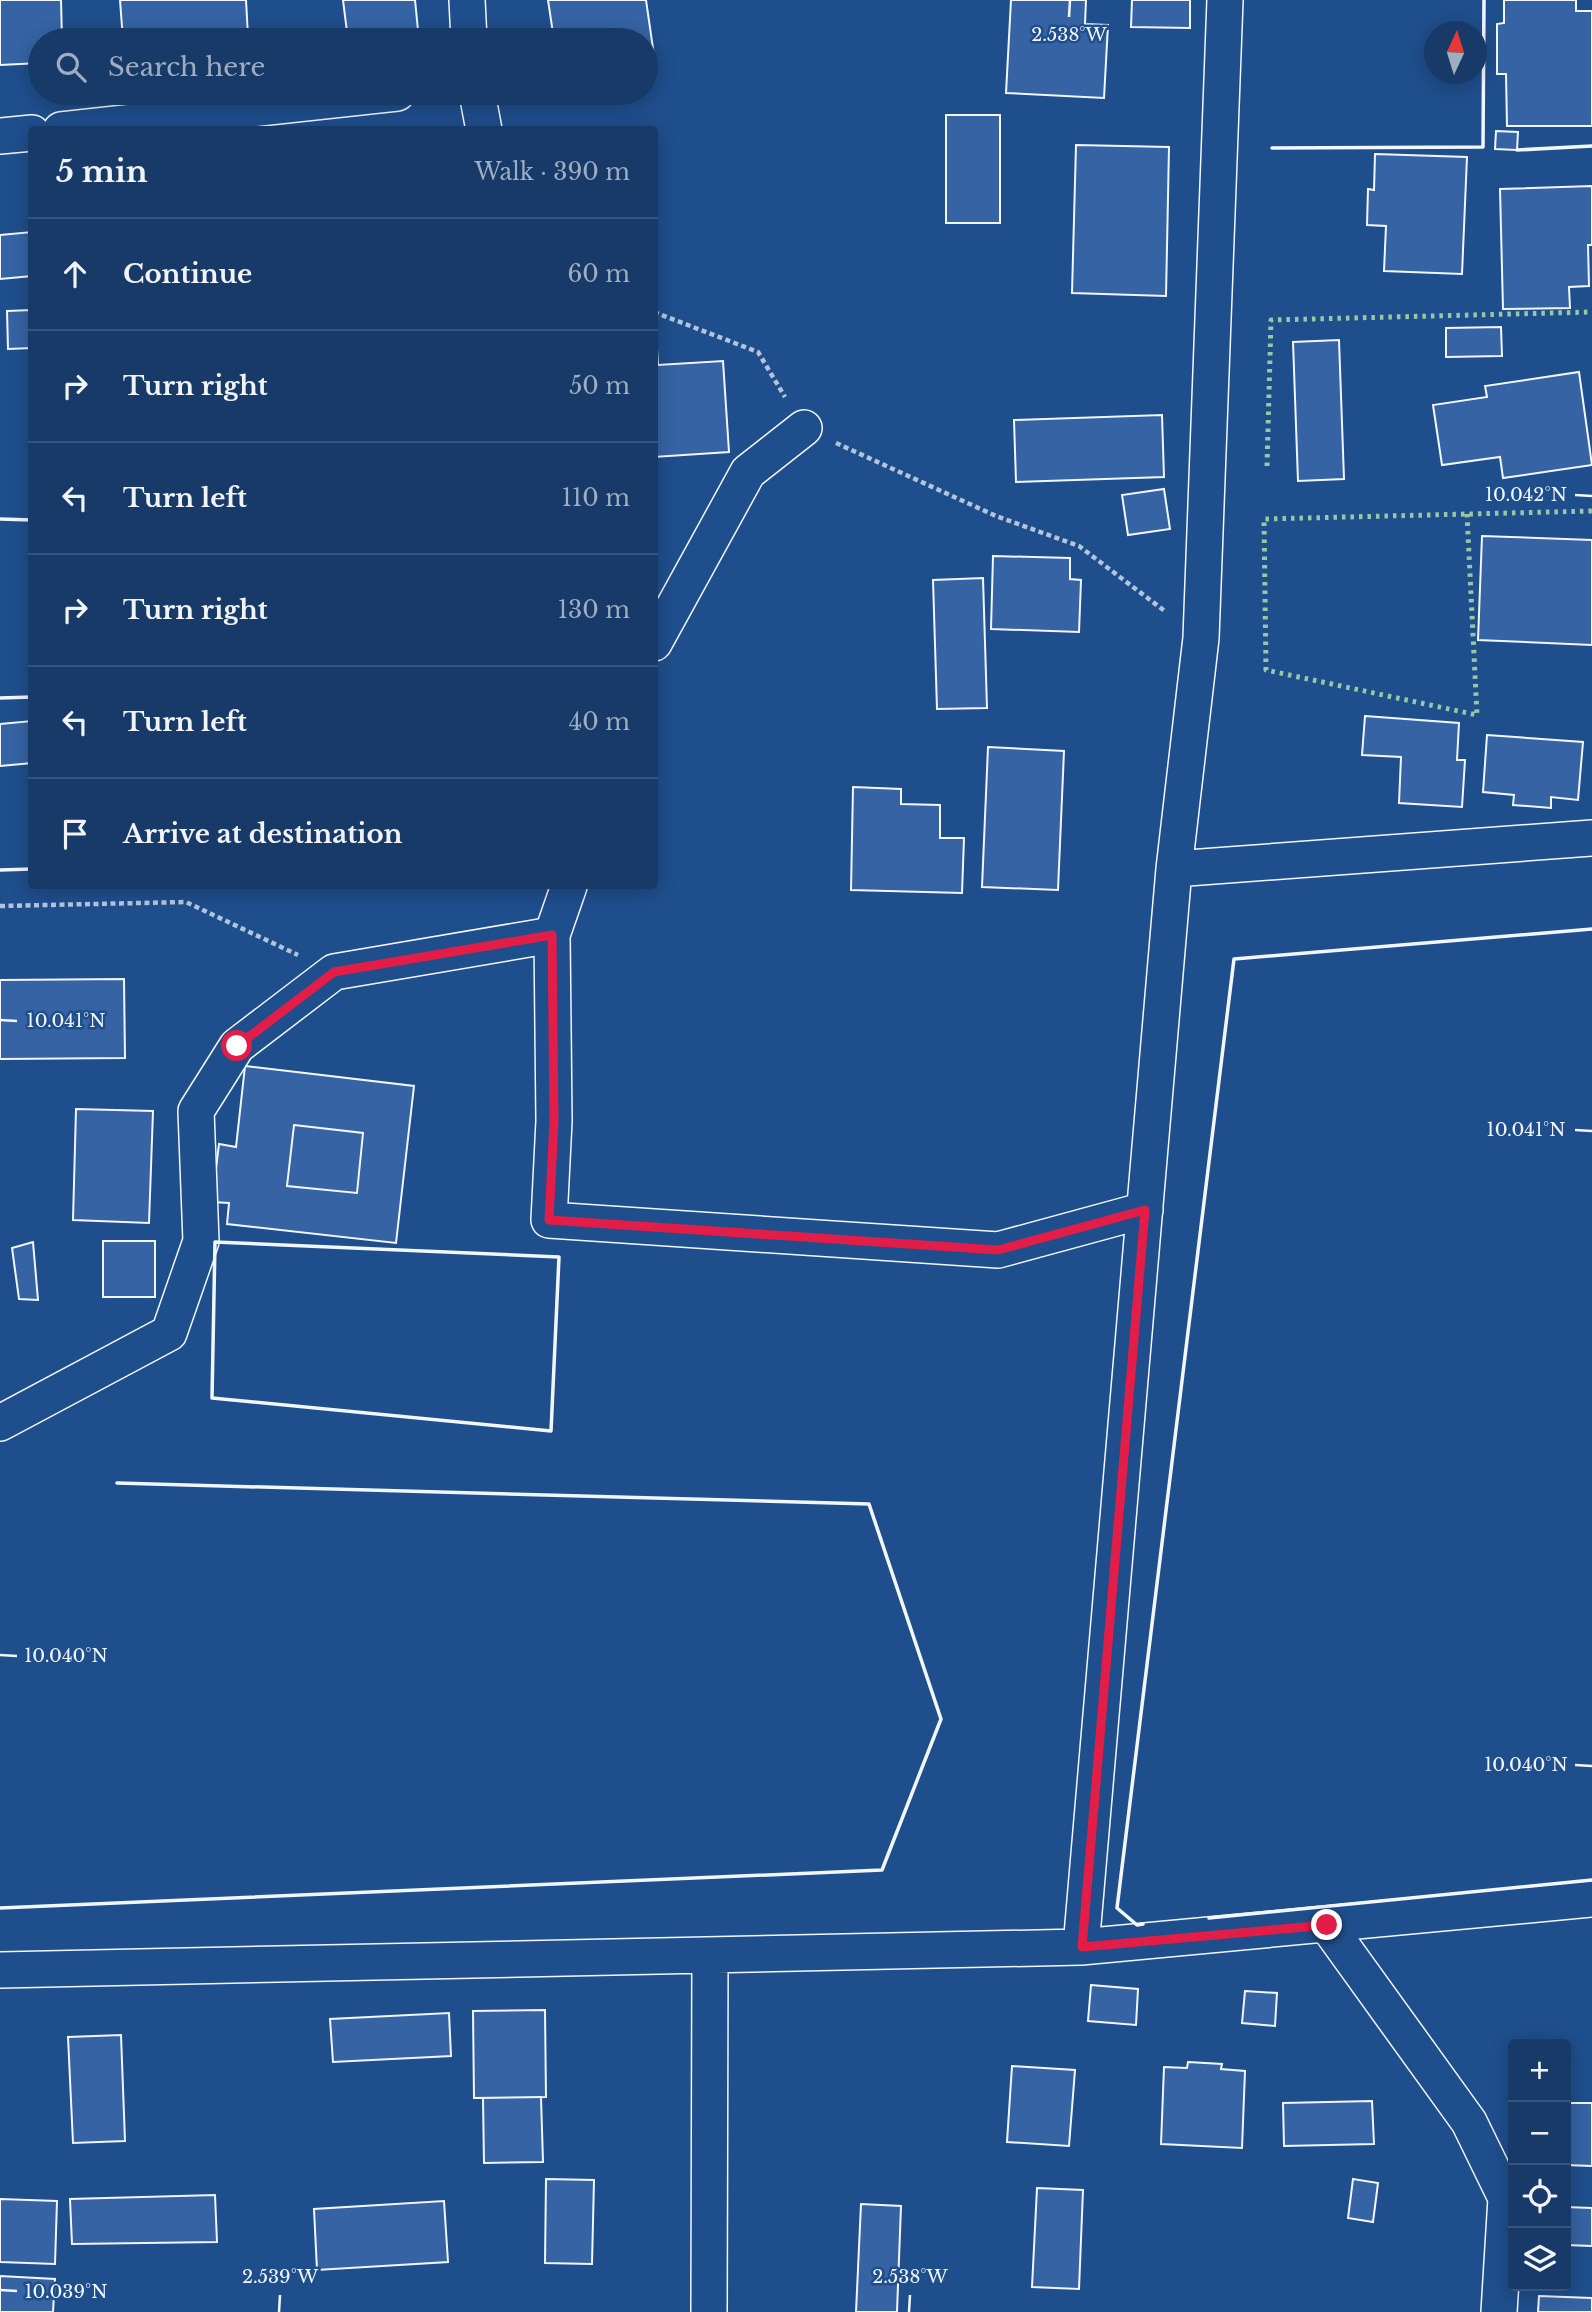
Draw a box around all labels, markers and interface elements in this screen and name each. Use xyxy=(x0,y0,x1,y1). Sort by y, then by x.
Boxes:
north arrow xyxy=(1424,21,1487,84)
text: 2.538°W xyxy=(1031,24,1108,46)
search box xyxy=(28,28,658,105)
icon: search xyxy=(52,48,90,86)
text: Search here xyxy=(108,51,265,83)
text: 5 min xyxy=(56,153,148,190)
text: Walk · 390 m xyxy=(474,158,630,186)
icon: ahead xyxy=(56,255,94,293)
text: Continue xyxy=(123,258,252,290)
text: 60 m xyxy=(568,260,630,288)
icon: right xyxy=(56,367,94,405)
text: Turn right xyxy=(123,370,268,402)
text: 50 m xyxy=(569,372,630,400)
icon: left xyxy=(56,479,94,517)
text: Turn left xyxy=(123,482,247,514)
text: 110 m xyxy=(562,484,630,512)
text: 10.042°N xyxy=(1485,484,1567,506)
icon: right xyxy=(56,591,94,629)
text: Turn right xyxy=(123,594,268,626)
text: 130 m xyxy=(558,596,630,624)
icon: left xyxy=(56,703,94,741)
text: Turn left xyxy=(123,706,247,738)
text: 40 m xyxy=(569,708,630,736)
icon: arrive xyxy=(56,815,94,853)
text: Arrive at destination xyxy=(123,818,403,850)
text: 10.041°N xyxy=(27,1010,105,1032)
route start xyxy=(221,1030,252,1061)
text: 10.041°N xyxy=(1487,1119,1565,1141)
text: 10.040°N xyxy=(24,1645,108,1667)
text: 10.040°N xyxy=(1484,1754,1568,1776)
route end xyxy=(1311,1909,1342,1940)
map controls xyxy=(1508,2039,1571,2291)
button: + xyxy=(1508,2039,1571,2102)
button: − xyxy=(1508,2102,1571,2165)
button: locate xyxy=(1508,2165,1571,2228)
button: layers xyxy=(1508,2228,1571,2291)
text: 2.539°W xyxy=(242,2266,319,2288)
text: 2.538°W xyxy=(872,2266,949,2288)
text: 10.039°N xyxy=(25,2281,107,2303)

